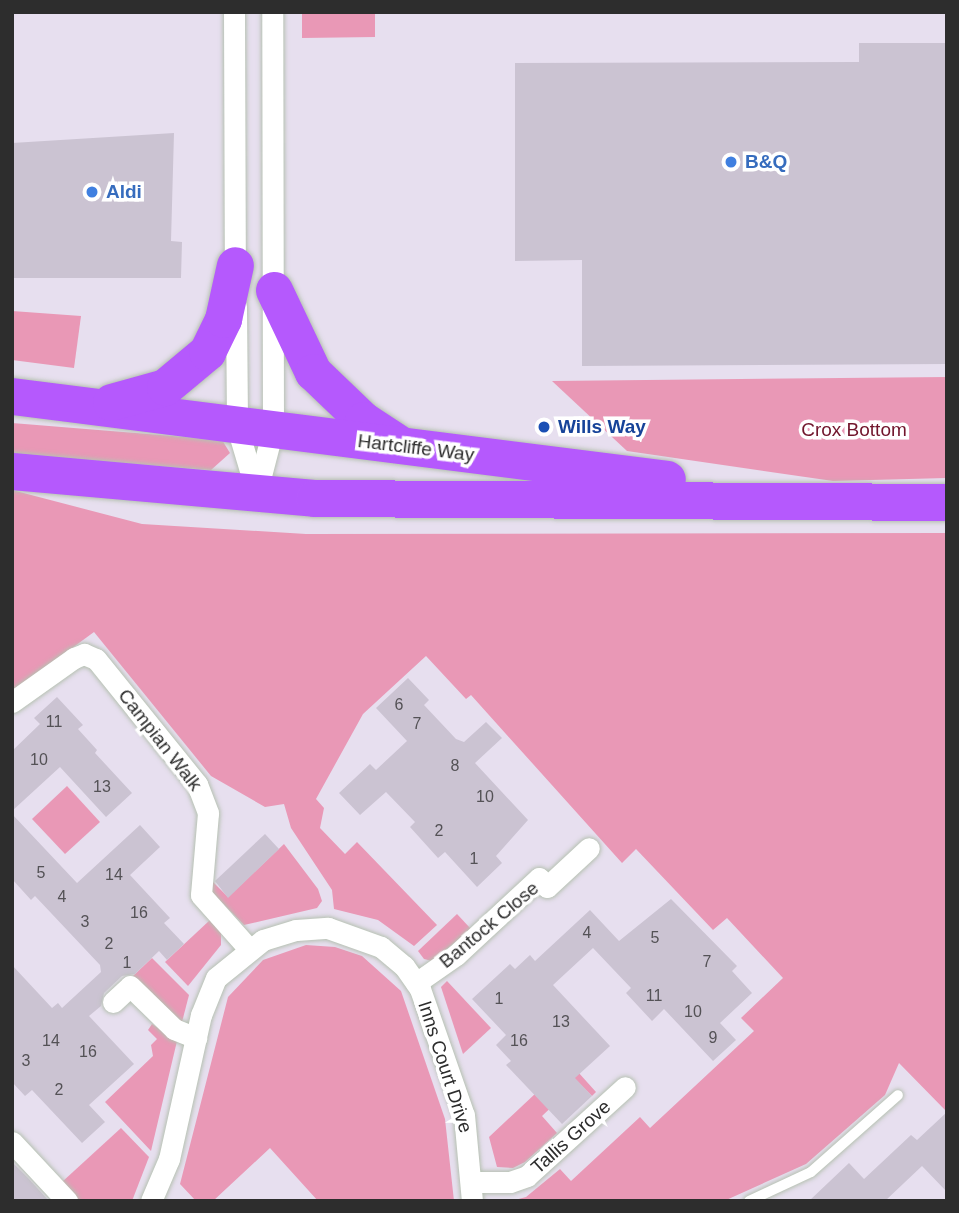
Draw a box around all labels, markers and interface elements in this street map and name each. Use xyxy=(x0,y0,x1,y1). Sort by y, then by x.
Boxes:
place label: B&Q xyxy=(745,151,787,173)
marker: B&Q xyxy=(723,154,739,170)
place label: Aldi xyxy=(106,181,142,203)
marker: Aldi xyxy=(84,184,100,200)
place label: Wills Way xyxy=(558,416,646,438)
marker: Wills Way xyxy=(536,419,552,435)
park label: Crox Bottom xyxy=(801,419,907,441)
street label: Hartcliffe Way xyxy=(356,430,476,466)
street label: Campian Walk xyxy=(113,685,207,795)
house number: 6 xyxy=(395,695,403,715)
house number: 11 xyxy=(46,712,62,732)
house number: 7 xyxy=(413,714,421,734)
house number: 10 xyxy=(30,750,48,770)
house number: 8 xyxy=(451,756,459,776)
house number: 13 xyxy=(93,777,111,797)
house number: 10 xyxy=(476,787,494,807)
house number: 2 xyxy=(435,821,443,841)
house number: 1 xyxy=(470,849,478,869)
house number: 5 xyxy=(37,863,45,883)
house number: 14 xyxy=(105,865,123,885)
street label: Bantock Close xyxy=(435,877,543,973)
house number: 4 xyxy=(58,887,66,907)
house number: 16 xyxy=(130,903,148,923)
house number: 3 xyxy=(81,912,89,932)
house number: 4 xyxy=(583,923,591,943)
house number: 5 xyxy=(651,928,659,948)
house number: 2 xyxy=(105,934,113,954)
house number: 7 xyxy=(703,952,711,972)
house number: 1 xyxy=(123,953,131,973)
house number: 11 xyxy=(646,986,662,1006)
house number: 1 xyxy=(495,989,503,1009)
street label: Inns Court Drive xyxy=(413,998,477,1136)
house number: 10 xyxy=(684,1002,702,1022)
house number: 13 xyxy=(552,1012,570,1032)
house number: 9 xyxy=(709,1028,717,1048)
house number: 14 xyxy=(42,1031,60,1051)
house number: 16 xyxy=(510,1031,528,1051)
house number: 16 xyxy=(79,1042,97,1062)
house number: 3 xyxy=(22,1051,30,1071)
house number: 2 xyxy=(55,1080,63,1100)
street label: Tallis Grove xyxy=(526,1095,616,1179)

